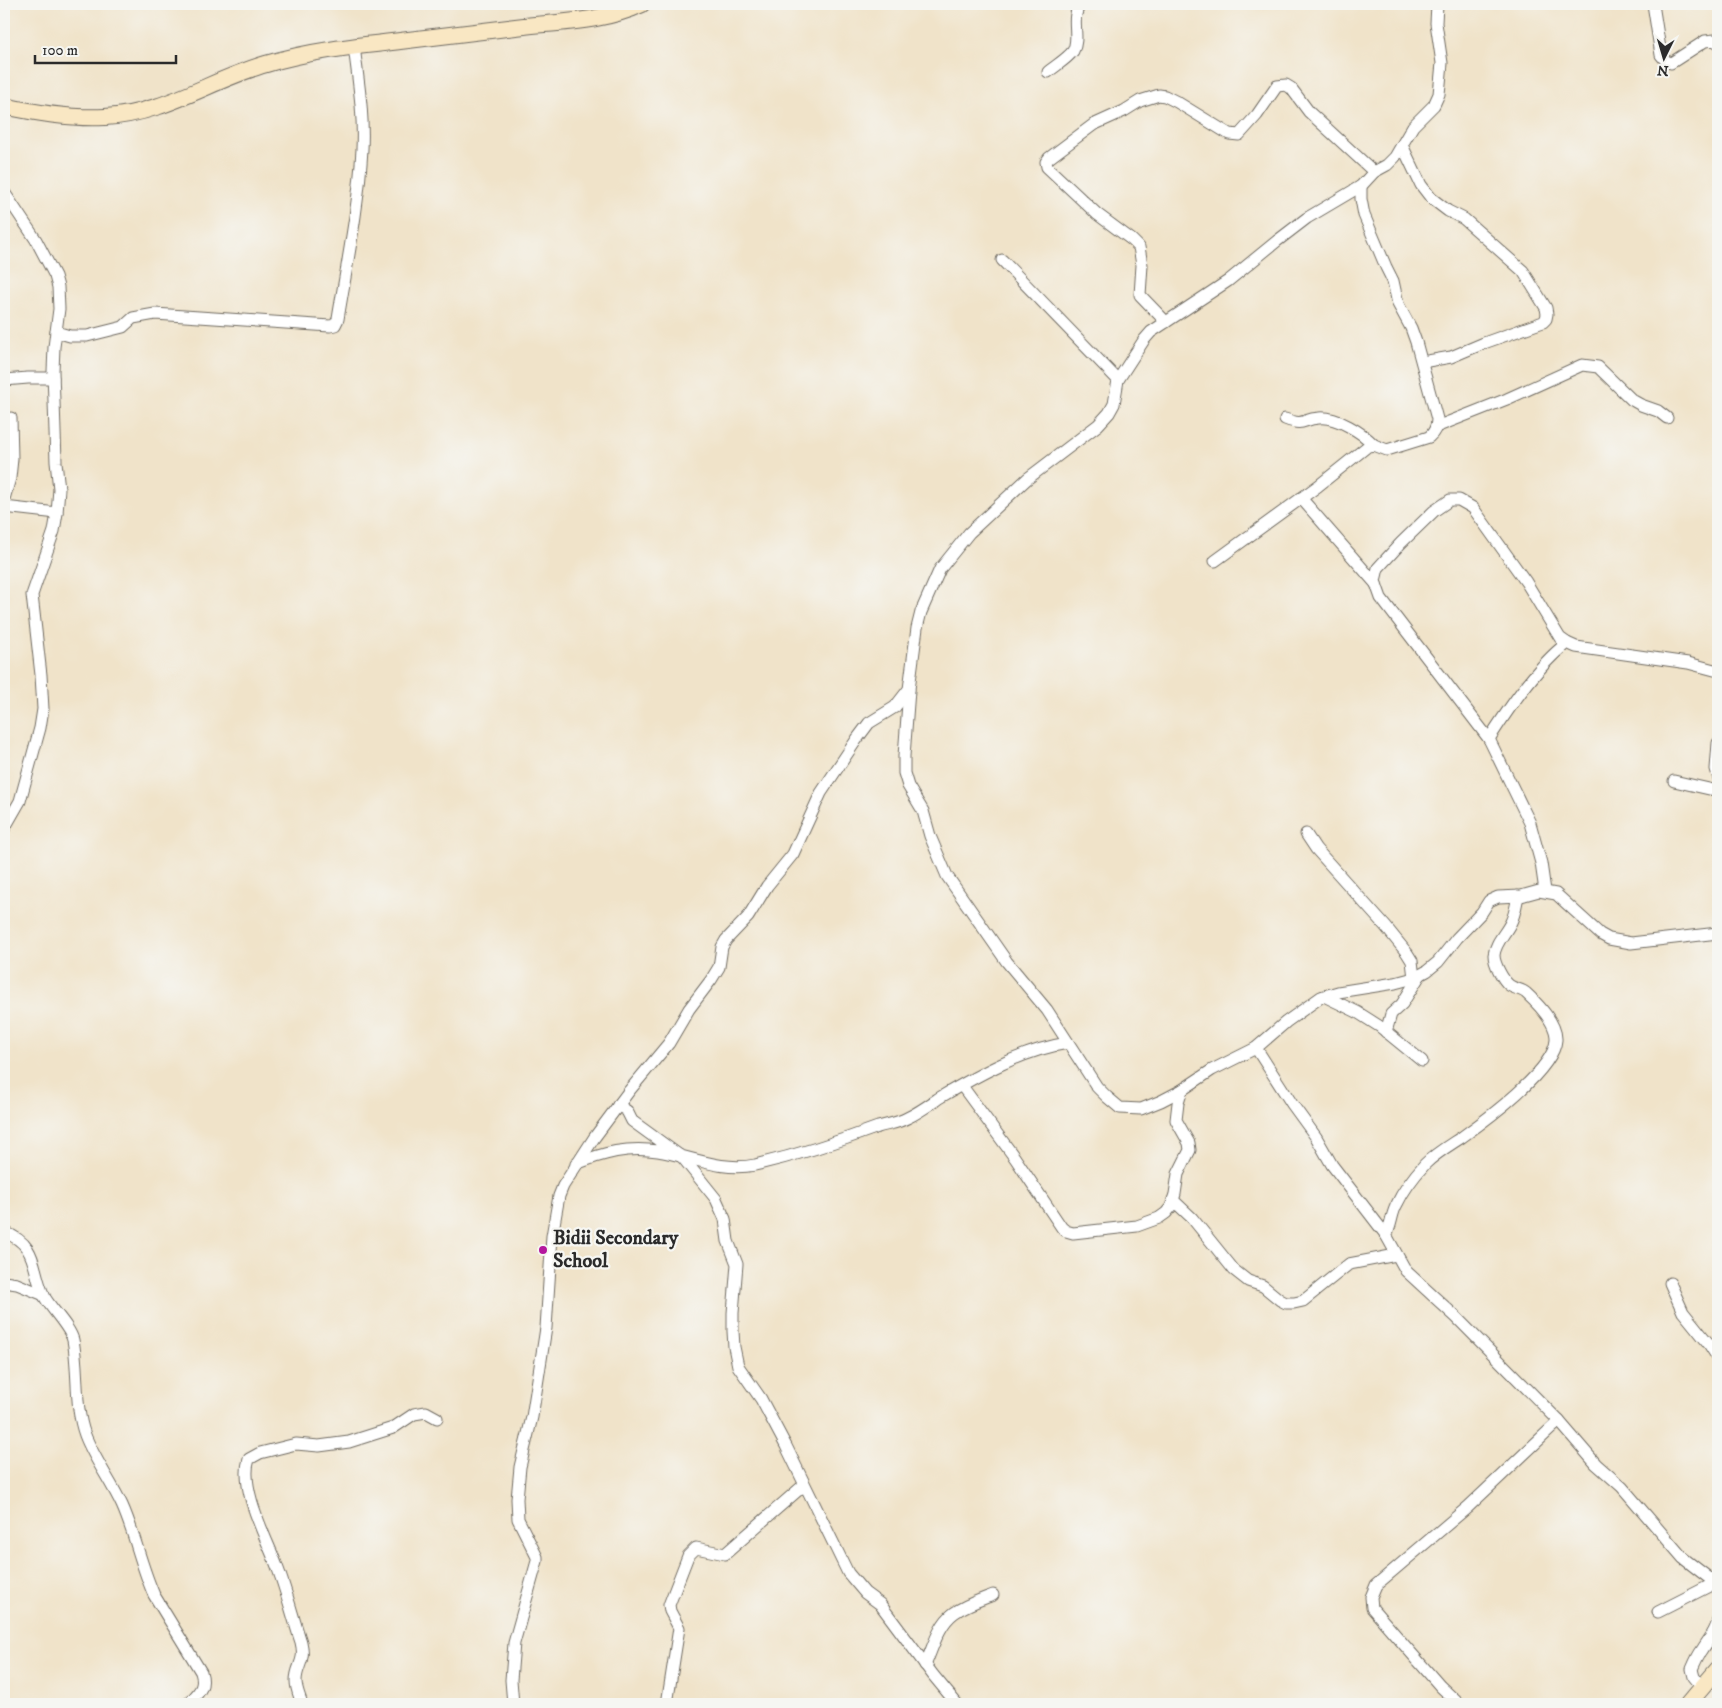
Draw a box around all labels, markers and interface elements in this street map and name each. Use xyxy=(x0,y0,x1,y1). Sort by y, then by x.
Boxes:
scale bar xyxy=(35,32,176,64)
north arrow xyxy=(1640,32,1690,82)
text: 100 m xyxy=(42,41,78,60)
text: N xyxy=(1656,60,1669,79)
place label: Bidii Secondary School xyxy=(553,1226,679,1274)
marker: Bidii Secondary School xyxy=(537,1244,549,1256)

